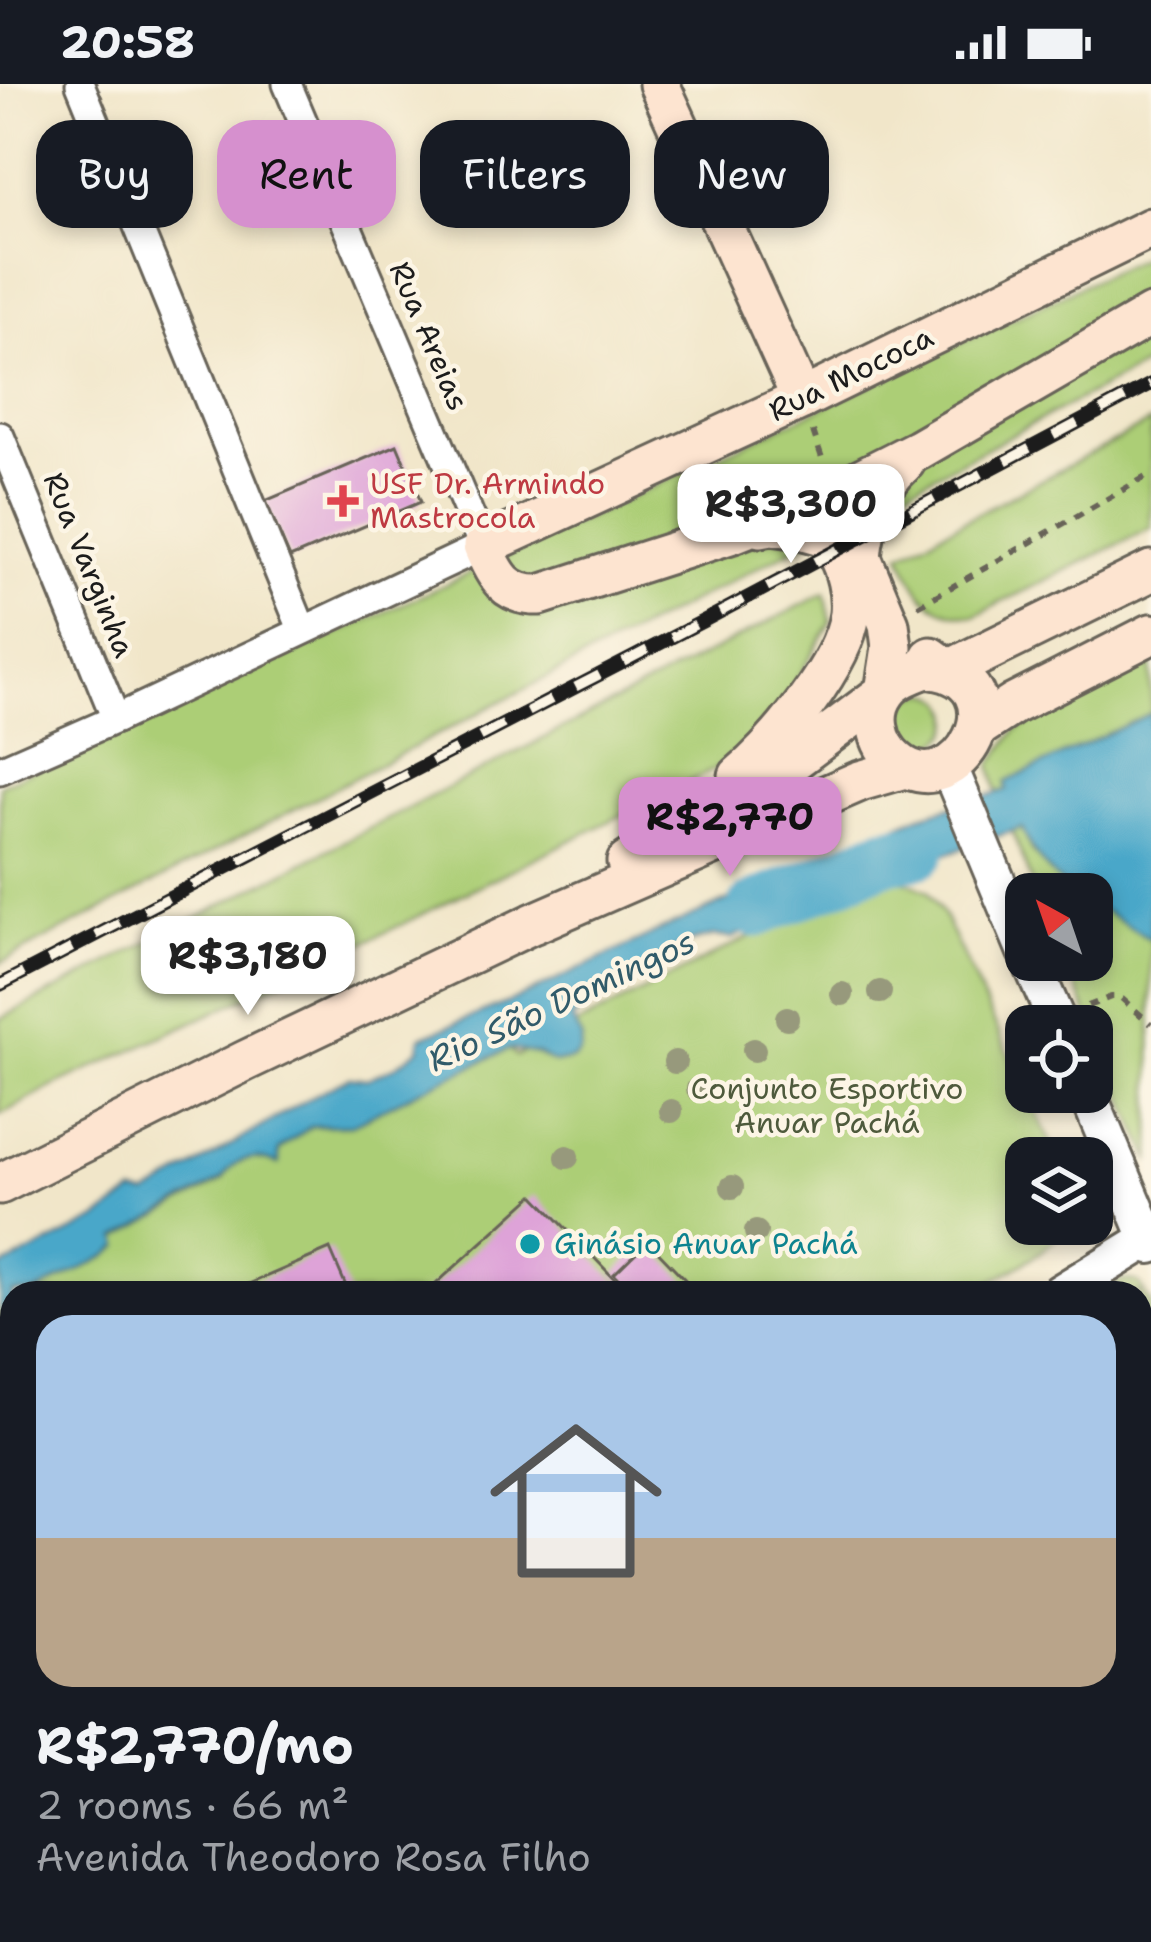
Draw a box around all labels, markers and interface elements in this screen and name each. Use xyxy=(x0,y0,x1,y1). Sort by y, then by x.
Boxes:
text: 20:58 xyxy=(60,12,195,72)
chip: Buy xyxy=(36,120,193,228)
chip: Rent xyxy=(217,120,396,228)
chip: Filters xyxy=(420,120,630,228)
chip: New xyxy=(654,120,829,228)
street label: Rua Areias xyxy=(380,255,479,416)
street label: Rua Mococa xyxy=(762,316,940,431)
place label: USF Dr. Armindo Mastrocola xyxy=(370,463,605,538)
pin: R$3,300 xyxy=(680,464,902,566)
street label: Rua Varginha xyxy=(34,466,145,664)
text: R$3,300 xyxy=(704,477,878,529)
marker: USF Dr. Armindo Mastrocola xyxy=(327,485,359,517)
pin: R$2,770 xyxy=(619,777,841,879)
text: R$2,770 xyxy=(645,790,815,842)
north arrow xyxy=(1005,873,1113,981)
map controls xyxy=(1005,873,1113,1245)
pin: R$3,180 xyxy=(137,916,359,1018)
water label: Rio São Domingos xyxy=(420,919,702,1082)
text: R$3,180 xyxy=(168,929,328,981)
button: locate xyxy=(1005,1005,1113,1113)
park label: Conjunto Esportivo Anuar Pachá xyxy=(691,1068,963,1143)
button: layers xyxy=(1005,1137,1113,1245)
place label: Ginásio Anuar Pachá xyxy=(554,1223,858,1264)
marker: Ginásio Anuar Pachá xyxy=(517,1231,543,1257)
icon: home xyxy=(468,1393,684,1609)
text: R$2,770/mo xyxy=(36,1711,354,1779)
text: 2 rooms · 66 m² xyxy=(36,1779,349,1831)
text: Avenida Theodoro Rosa Filho xyxy=(36,1831,591,1883)

